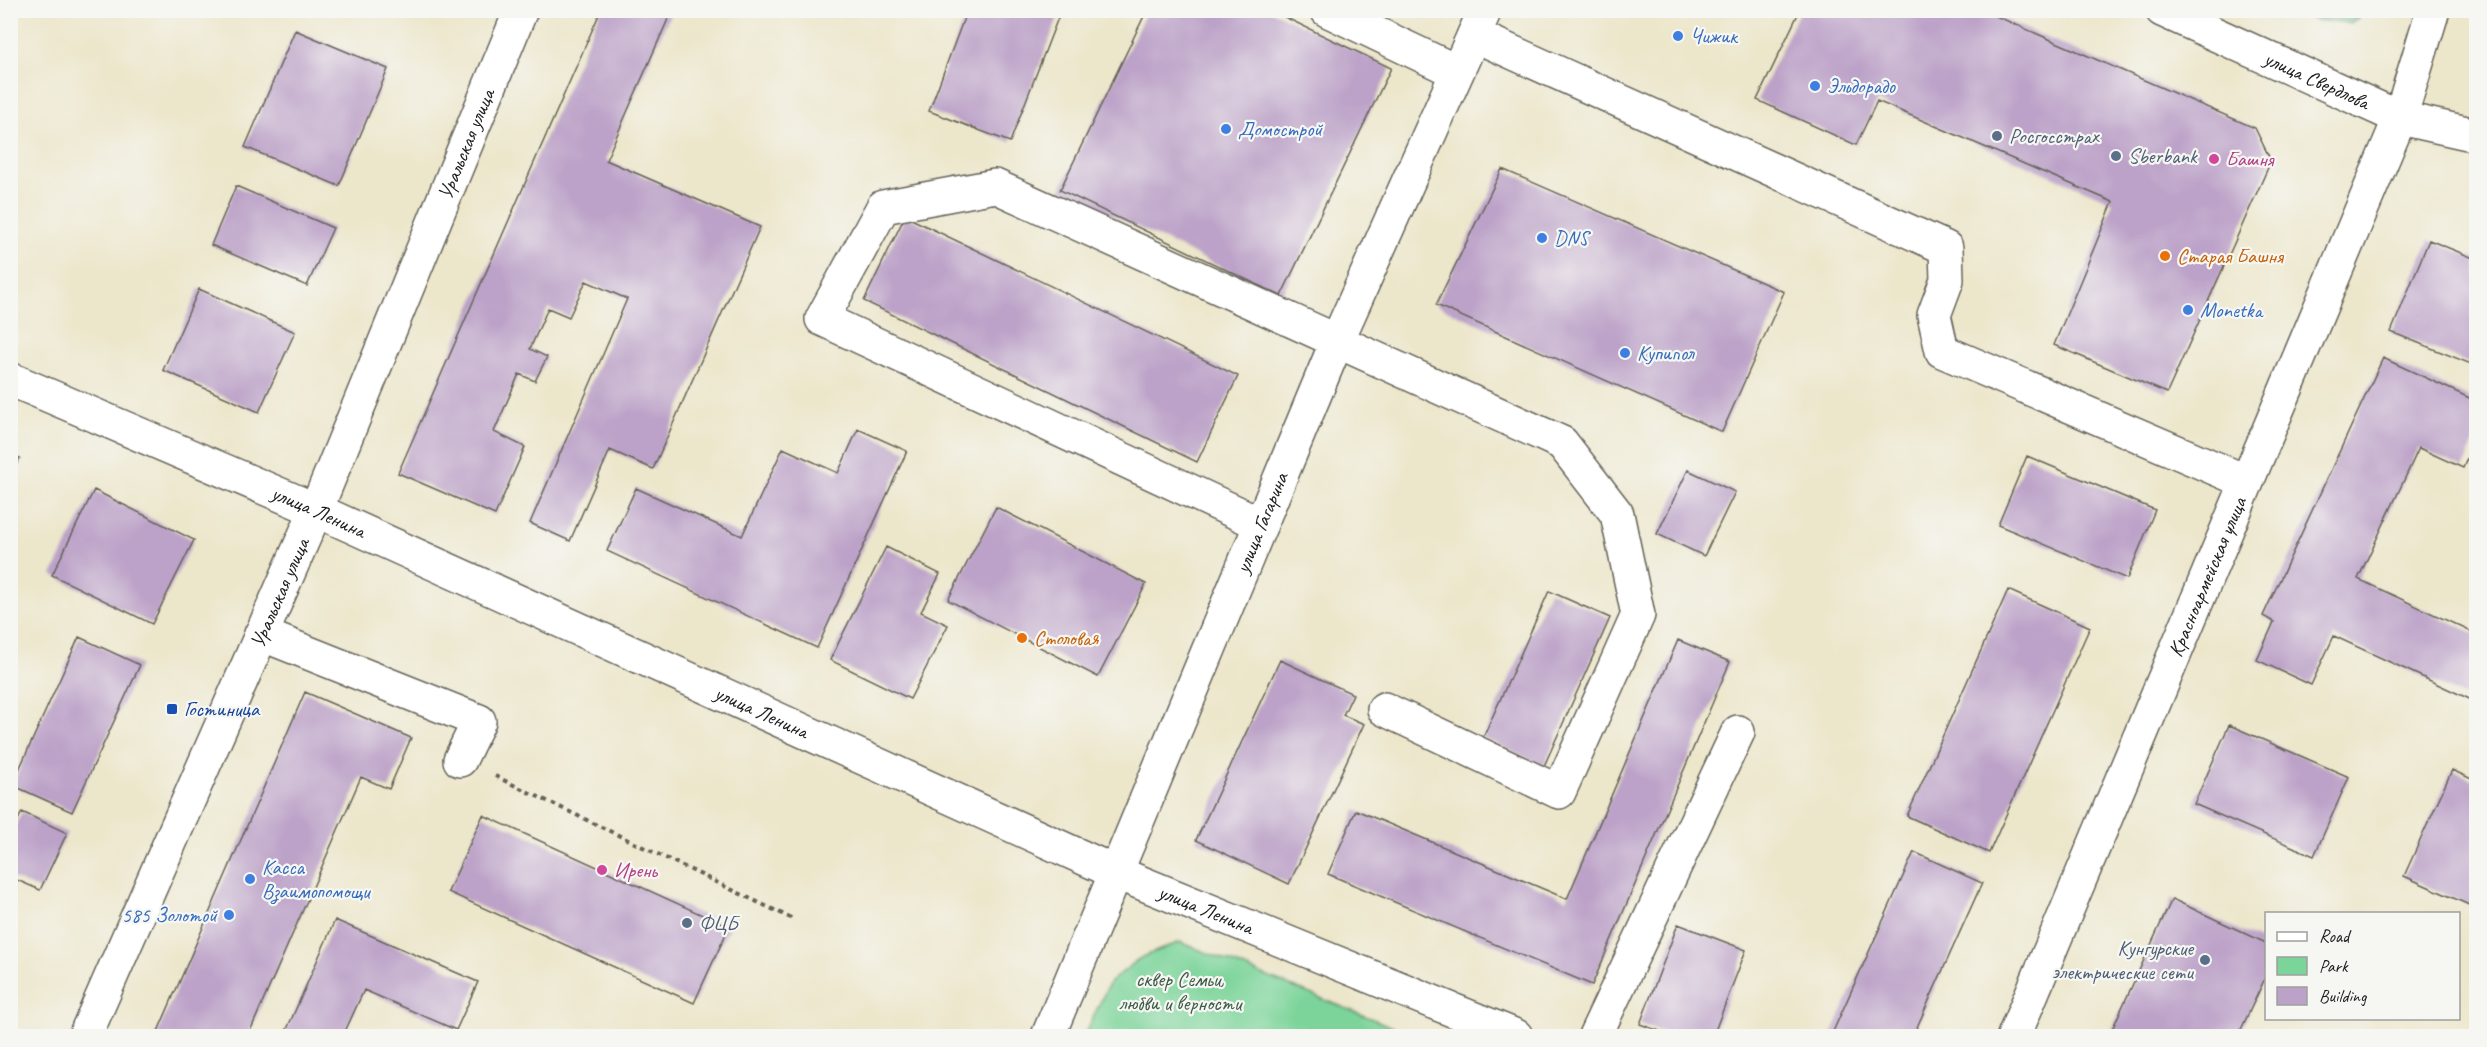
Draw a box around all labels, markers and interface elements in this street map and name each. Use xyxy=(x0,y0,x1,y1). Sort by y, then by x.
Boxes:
place label: Чижик xyxy=(1690,23,1739,49)
marker: Чижик xyxy=(1671,29,1685,43)
street label: улица Свердлова xyxy=(2258,44,2376,116)
place label: Эльдорадо xyxy=(1827,73,1897,99)
marker: Эльдорадо xyxy=(1808,79,1822,93)
street label: Уральская улица xyxy=(432,83,501,203)
place label: Домострой xyxy=(1238,116,1323,142)
marker: Домострой xyxy=(1219,122,1233,136)
place label: Росгосстрах xyxy=(2009,123,2100,149)
marker: Росгосстрах xyxy=(1990,129,2004,143)
place label: Sberbank xyxy=(2128,143,2198,169)
place label: Башня xyxy=(2226,146,2275,172)
marker: Sberbank xyxy=(2109,149,2123,163)
marker: Башня xyxy=(2207,152,2221,166)
place label: DNS xyxy=(1554,225,1591,251)
marker: DNS xyxy=(1535,231,1549,245)
place label: Старая Башня xyxy=(2177,243,2284,269)
marker: Старая Башня xyxy=(2158,249,2172,263)
place label: Monetka xyxy=(2200,297,2264,323)
marker: Monetka xyxy=(2181,303,2195,317)
place label: Купипол xyxy=(1637,340,1696,366)
marker: Купипол xyxy=(1618,346,1632,360)
street label: улица Гагарина xyxy=(1228,467,1295,579)
street label: улица Ленина xyxy=(266,479,372,545)
street label: Красноармейская улица xyxy=(2162,492,2253,661)
street label: Уральская улица xyxy=(244,532,316,652)
place label: Столовая xyxy=(1034,625,1100,651)
marker: Столовая xyxy=(1015,631,1029,645)
street label: улица Ленина xyxy=(709,679,815,745)
place label: Гостиница xyxy=(184,696,261,722)
marker: Гостиница xyxy=(165,702,179,716)
place label: Касса Взаимопомощи xyxy=(262,854,372,905)
place label: Ирень xyxy=(614,857,658,883)
marker: Ирень xyxy=(595,863,609,877)
marker: Касса Взаимопомощи xyxy=(243,872,257,886)
street label: улица Ленина xyxy=(1153,878,1259,941)
place label: 585 Золотой xyxy=(121,902,218,928)
marker: 585 Золотой xyxy=(222,908,236,922)
place label: ФЦБ xyxy=(699,910,740,936)
legend xyxy=(2265,912,2460,1020)
marker: ФЦБ xyxy=(680,916,694,930)
text: Road xyxy=(2319,925,2352,947)
place label: Кунгурские электрические сети xyxy=(2052,935,2195,985)
marker: Кунгурские электрические сети xyxy=(2198,953,2212,967)
text: Park xyxy=(2319,955,2349,977)
park label: сквер Семьи, любви и верности xyxy=(1119,966,1244,1016)
text: Building xyxy=(2319,985,2368,1007)

